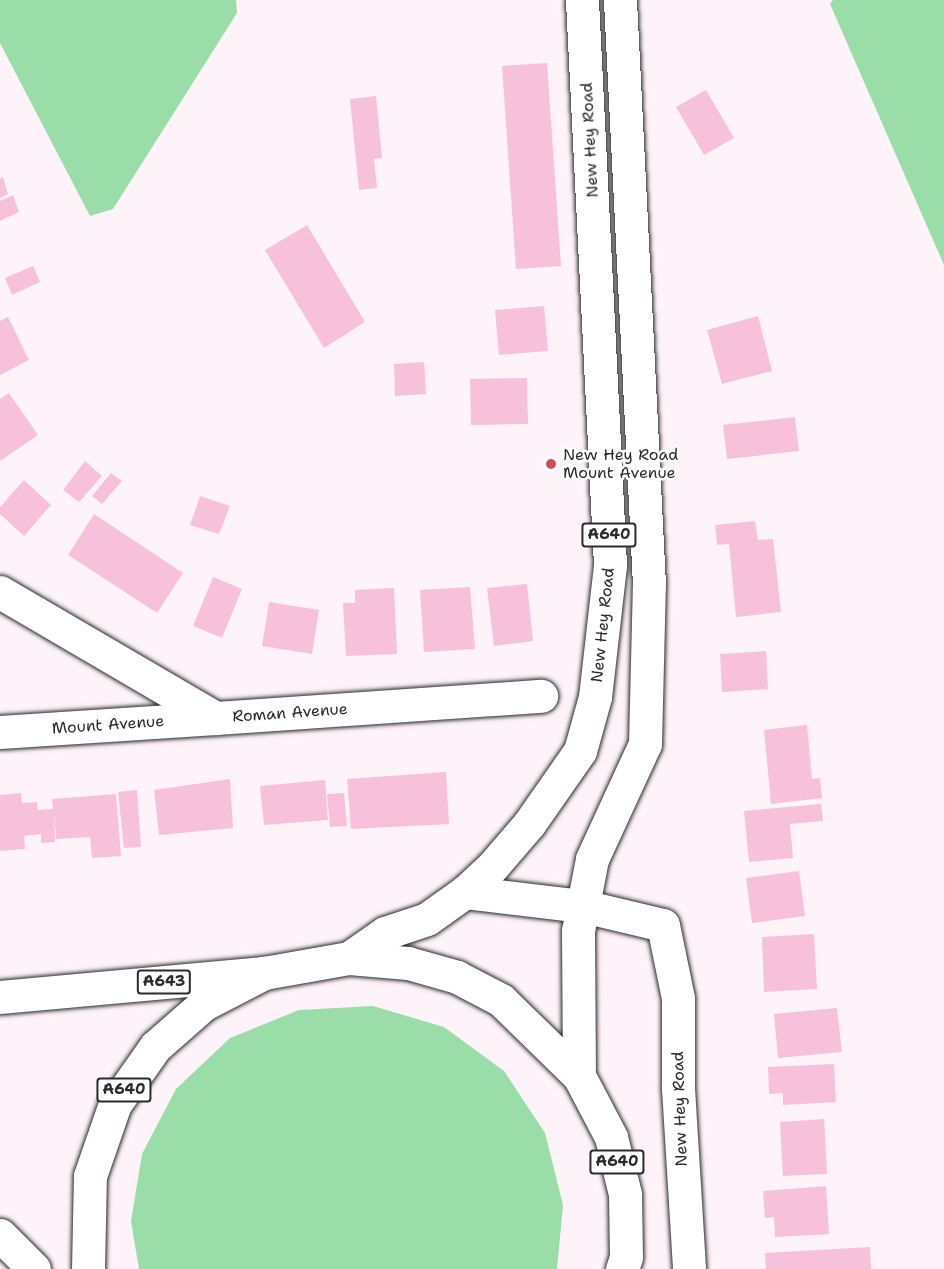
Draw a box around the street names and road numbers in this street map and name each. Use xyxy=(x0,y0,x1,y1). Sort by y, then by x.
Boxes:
street label: New Hey Road xyxy=(577,82,603,198)
road number: A640 xyxy=(580,523,638,547)
street label: New Hey Road xyxy=(587,567,619,683)
street label: Roman Avenue xyxy=(232,699,348,727)
street label: Mount Avenue xyxy=(51,711,165,739)
road number: A643 xyxy=(136,970,192,994)
street label: New Hey Road xyxy=(668,1051,692,1167)
road number: A640 xyxy=(96,1078,152,1102)
road number: A640 xyxy=(588,1150,646,1174)

